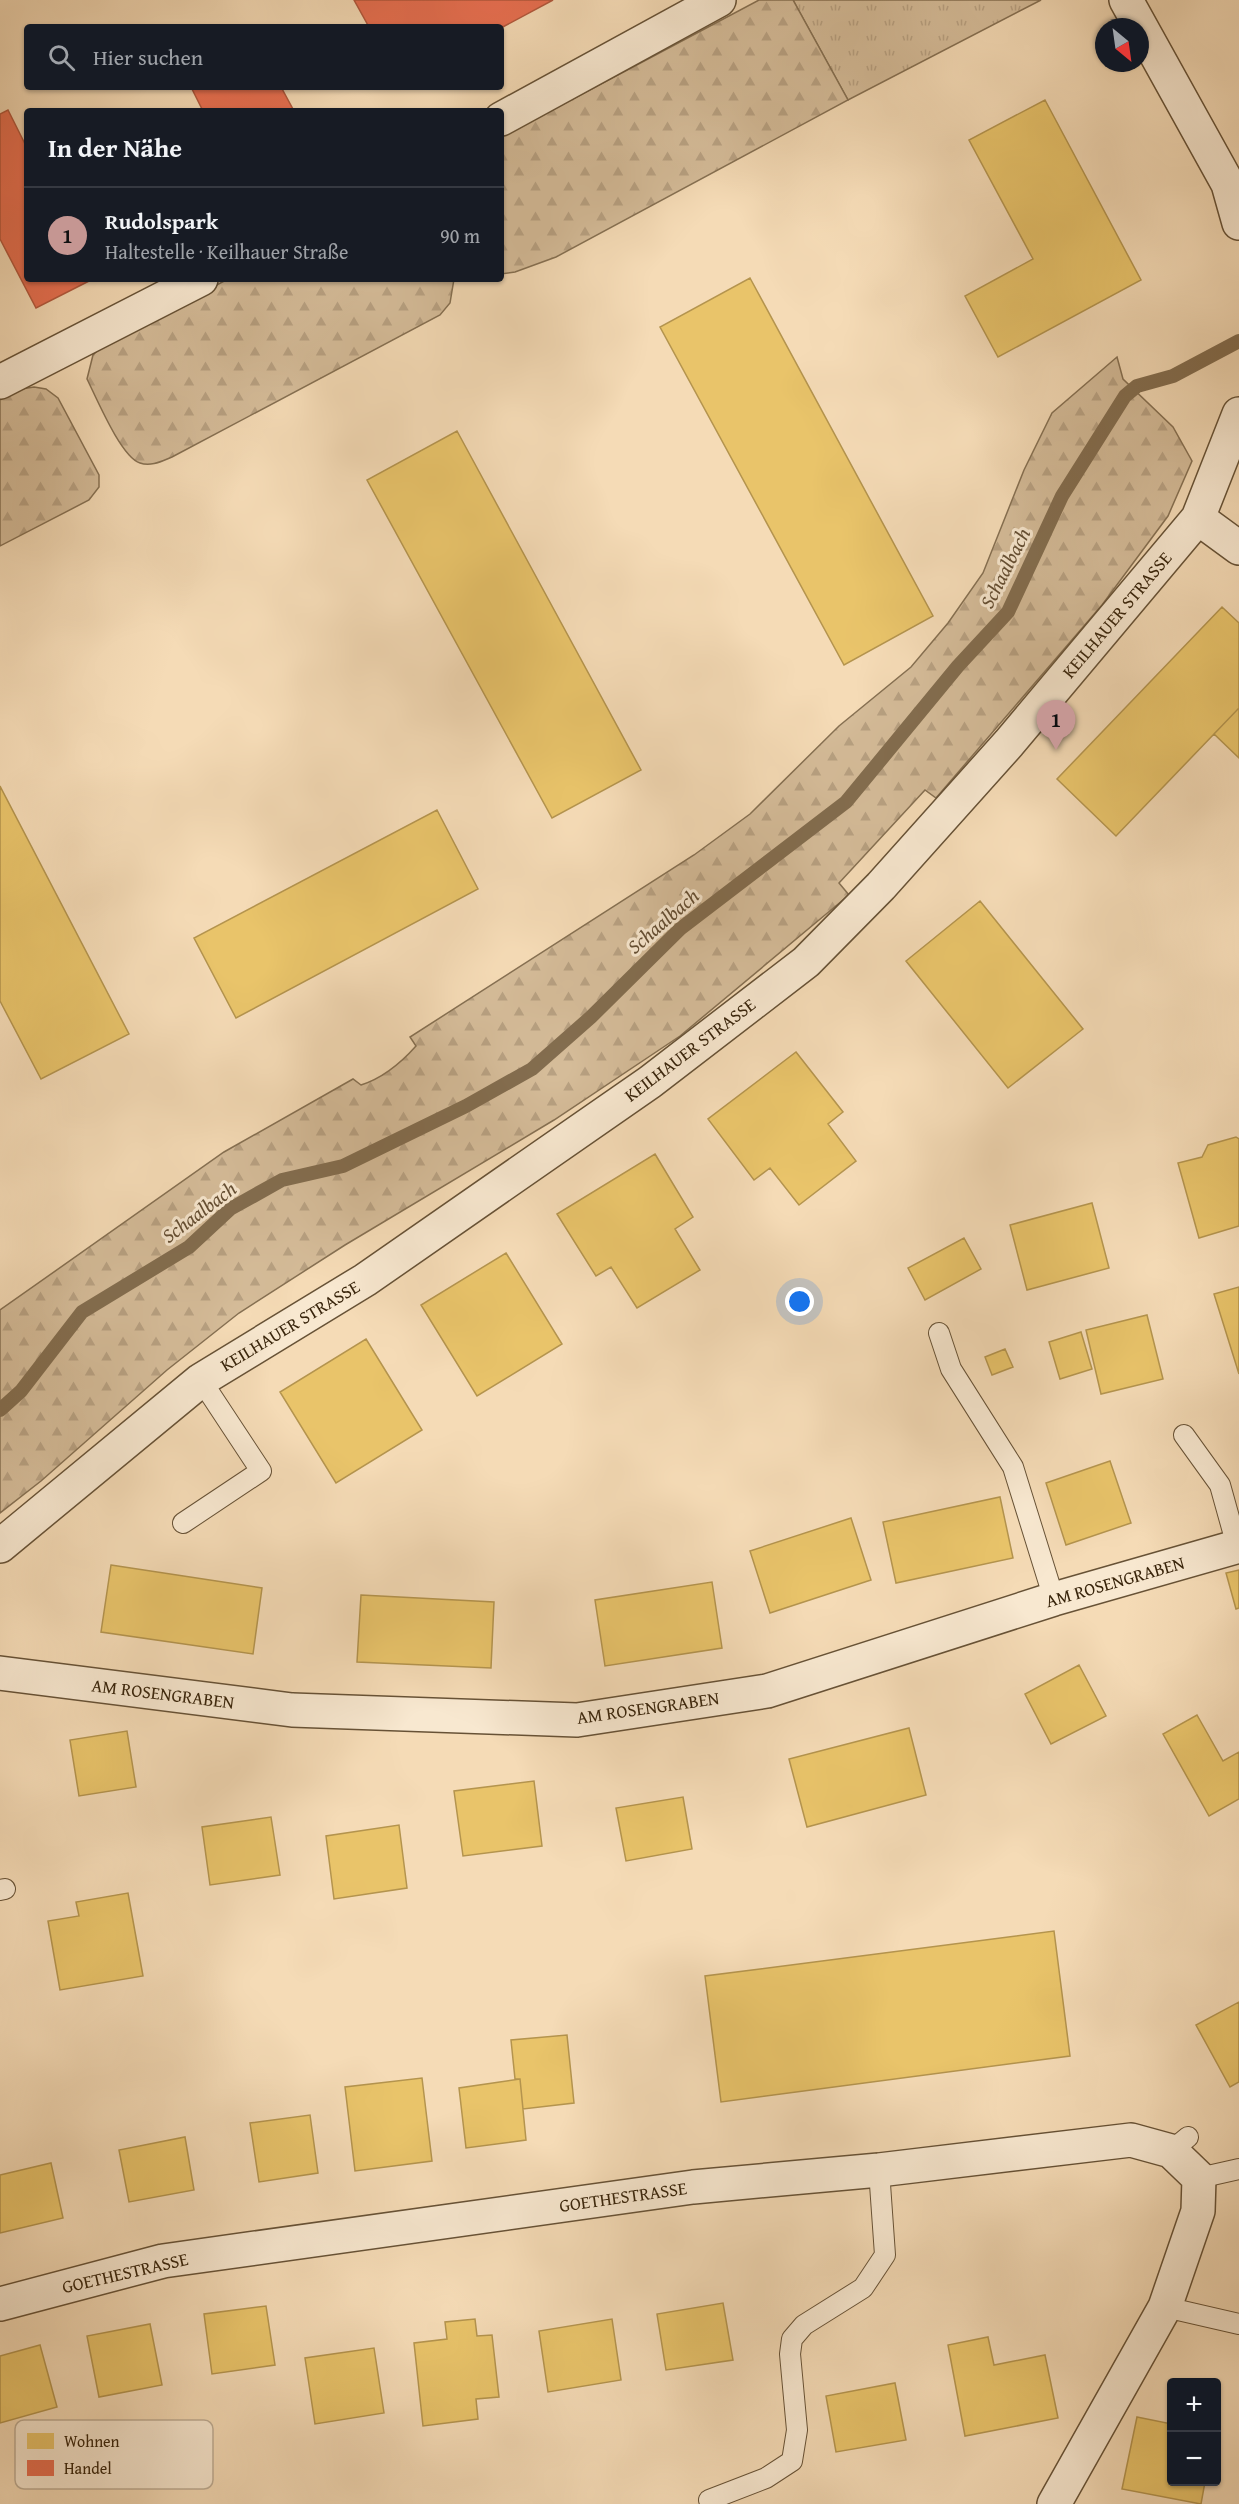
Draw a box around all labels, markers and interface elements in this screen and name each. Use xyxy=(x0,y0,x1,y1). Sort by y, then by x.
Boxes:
north arrow xyxy=(1095,18,1149,72)
search box xyxy=(24,24,504,90)
icon: search xyxy=(45,41,78,74)
text: Hier suchen xyxy=(93,41,203,73)
text: In der Nähe xyxy=(48,128,182,167)
text: Rudolspark xyxy=(105,205,218,237)
text: 1 xyxy=(62,221,73,250)
text: 90 m xyxy=(440,221,480,250)
text: Haltestelle · Keilhauer Straße xyxy=(105,237,348,266)
water label: Schaalbach xyxy=(972,523,1037,613)
street label: KEILHAUER STRASSE xyxy=(1055,545,1178,684)
pin: 1 xyxy=(1036,700,1076,750)
water label: Schaalbach xyxy=(620,881,705,960)
street label: KEILHAUER STRASSE xyxy=(618,991,761,1108)
water label: Schaalbach xyxy=(155,1174,242,1249)
street label: KEILHAUER STRASSE xyxy=(215,1273,365,1378)
your location xyxy=(785,1287,814,1316)
street label: AM ROSENGRABEN xyxy=(1042,1549,1188,1614)
street label: AM ROSENGRABEN xyxy=(90,1671,236,1716)
street label: AM ROSENGRABEN xyxy=(575,1684,721,1731)
street label: GOETHESTRASSE xyxy=(557,2174,689,2219)
street label: GOETHESTRASSE xyxy=(59,2245,191,2300)
map controls xyxy=(1167,2378,1221,2486)
button: + xyxy=(1167,2378,1221,2432)
legend xyxy=(15,2420,213,2489)
text: Wohnen xyxy=(64,2429,120,2453)
button: − xyxy=(1167,2432,1221,2486)
text: Handel xyxy=(64,2456,112,2480)

